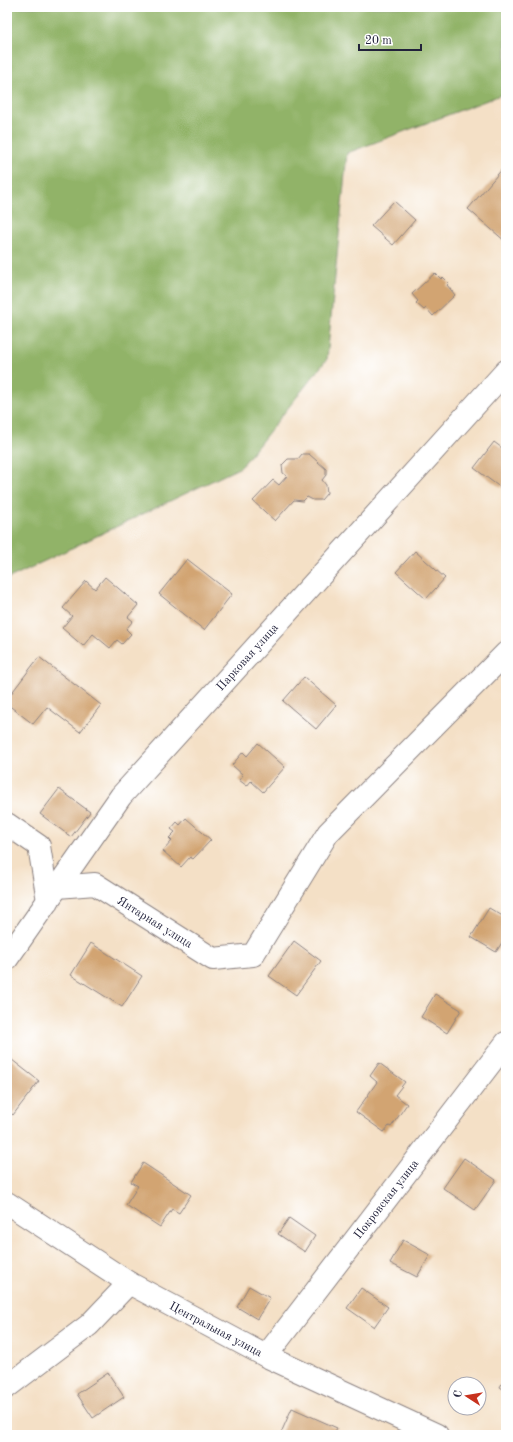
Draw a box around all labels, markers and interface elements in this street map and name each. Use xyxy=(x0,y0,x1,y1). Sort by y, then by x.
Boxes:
scale bar xyxy=(359,26,421,52)
text: 20 m xyxy=(365,35,392,47)
street label: Парковая улица xyxy=(215,622,281,693)
street label: Янтарная улица xyxy=(115,895,194,951)
street label: Покровская улица xyxy=(352,1158,421,1241)
street label: Центральная улица xyxy=(167,1300,264,1359)
north arrow xyxy=(447,1376,487,1416)
text: С xyxy=(453,1390,465,1399)

